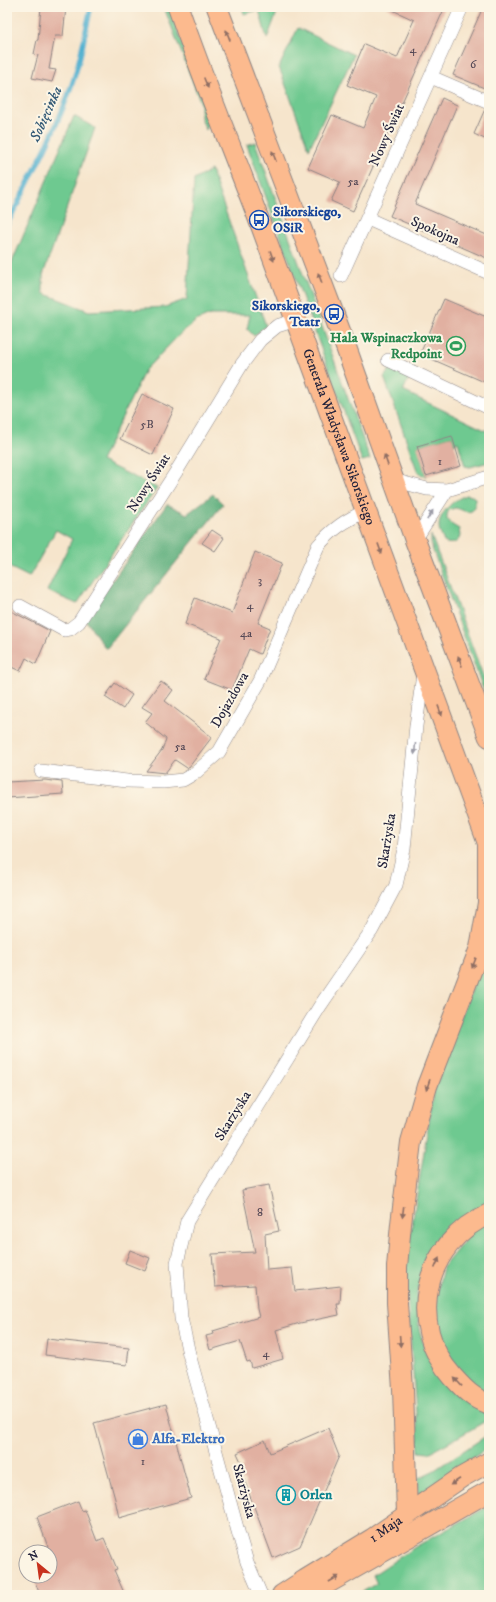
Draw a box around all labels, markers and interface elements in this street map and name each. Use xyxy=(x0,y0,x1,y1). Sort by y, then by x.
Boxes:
one-way arrow xyxy=(224,28,230,40)
house number: 4 xyxy=(410,42,418,57)
house number: 6 xyxy=(470,57,477,72)
one-way arrow xyxy=(202,77,209,89)
water label: Sobięcinka xyxy=(25,83,67,146)
street label: Nowy Świat xyxy=(365,100,409,169)
one-way arrow xyxy=(270,150,276,162)
house number: 5a xyxy=(347,174,359,189)
place label: Sikorskiego, OSiR xyxy=(273,203,341,237)
bus stop icon: Sikorskiego, OSiR xyxy=(248,209,270,231)
street label: Spokojna xyxy=(408,212,462,250)
one-way arrow xyxy=(270,251,276,263)
one-way arrow xyxy=(316,271,322,283)
place label: Sikorskiego, Teatr xyxy=(252,297,321,331)
bus stop icon: Sikorskiego, Teatr xyxy=(323,303,345,325)
place label: Hala Wspinaczkowa Redpoint xyxy=(330,329,443,363)
sports icon: Hala Wspinaczkowa Redpoint xyxy=(445,335,467,357)
street label: Generała Władysława Sikorskiego xyxy=(298,346,379,528)
house number: 5B xyxy=(140,417,154,432)
street label: Nowy Świat xyxy=(123,450,175,516)
one-way arrow xyxy=(382,454,388,466)
house number: 1 xyxy=(438,454,442,469)
one-way arrow xyxy=(426,509,434,520)
one-way arrow xyxy=(378,544,384,556)
house number: 3 xyxy=(258,573,262,588)
house number: 4 xyxy=(247,598,255,613)
house number: 4a xyxy=(240,626,253,641)
one-way arrow xyxy=(457,654,463,666)
street label: Dojazdowa xyxy=(207,669,253,731)
one-way arrow xyxy=(437,705,443,717)
house number: 5a xyxy=(174,739,186,754)
one-way arrow xyxy=(411,743,418,755)
street label: Skarżyska xyxy=(374,812,400,870)
one-way arrow xyxy=(471,958,477,970)
one-way arrow xyxy=(424,1079,430,1091)
street label: Skarżyska xyxy=(211,1088,255,1144)
house number: 8 xyxy=(257,1205,263,1220)
one-way arrow xyxy=(399,1206,406,1218)
one-way arrow xyxy=(434,1257,440,1268)
one-way arrow xyxy=(396,1335,403,1347)
house number: 4 xyxy=(263,1346,271,1361)
one-way arrow xyxy=(453,1377,463,1387)
shop icon: Alfa-Elektro xyxy=(127,1428,149,1450)
place label: Alfa-Elektro xyxy=(151,1430,225,1448)
house number: 1 xyxy=(141,1454,145,1469)
street label: Skarżyska xyxy=(228,1462,260,1520)
one-way arrow xyxy=(450,1478,461,1486)
building icon: Orlen xyxy=(275,1484,297,1506)
place label: Orlen xyxy=(300,1486,333,1504)
street label: 1 Maja xyxy=(366,1512,406,1547)
north arrow xyxy=(18,1544,58,1584)
text: N xyxy=(26,1548,41,1564)
one-way arrow xyxy=(328,1576,340,1583)

